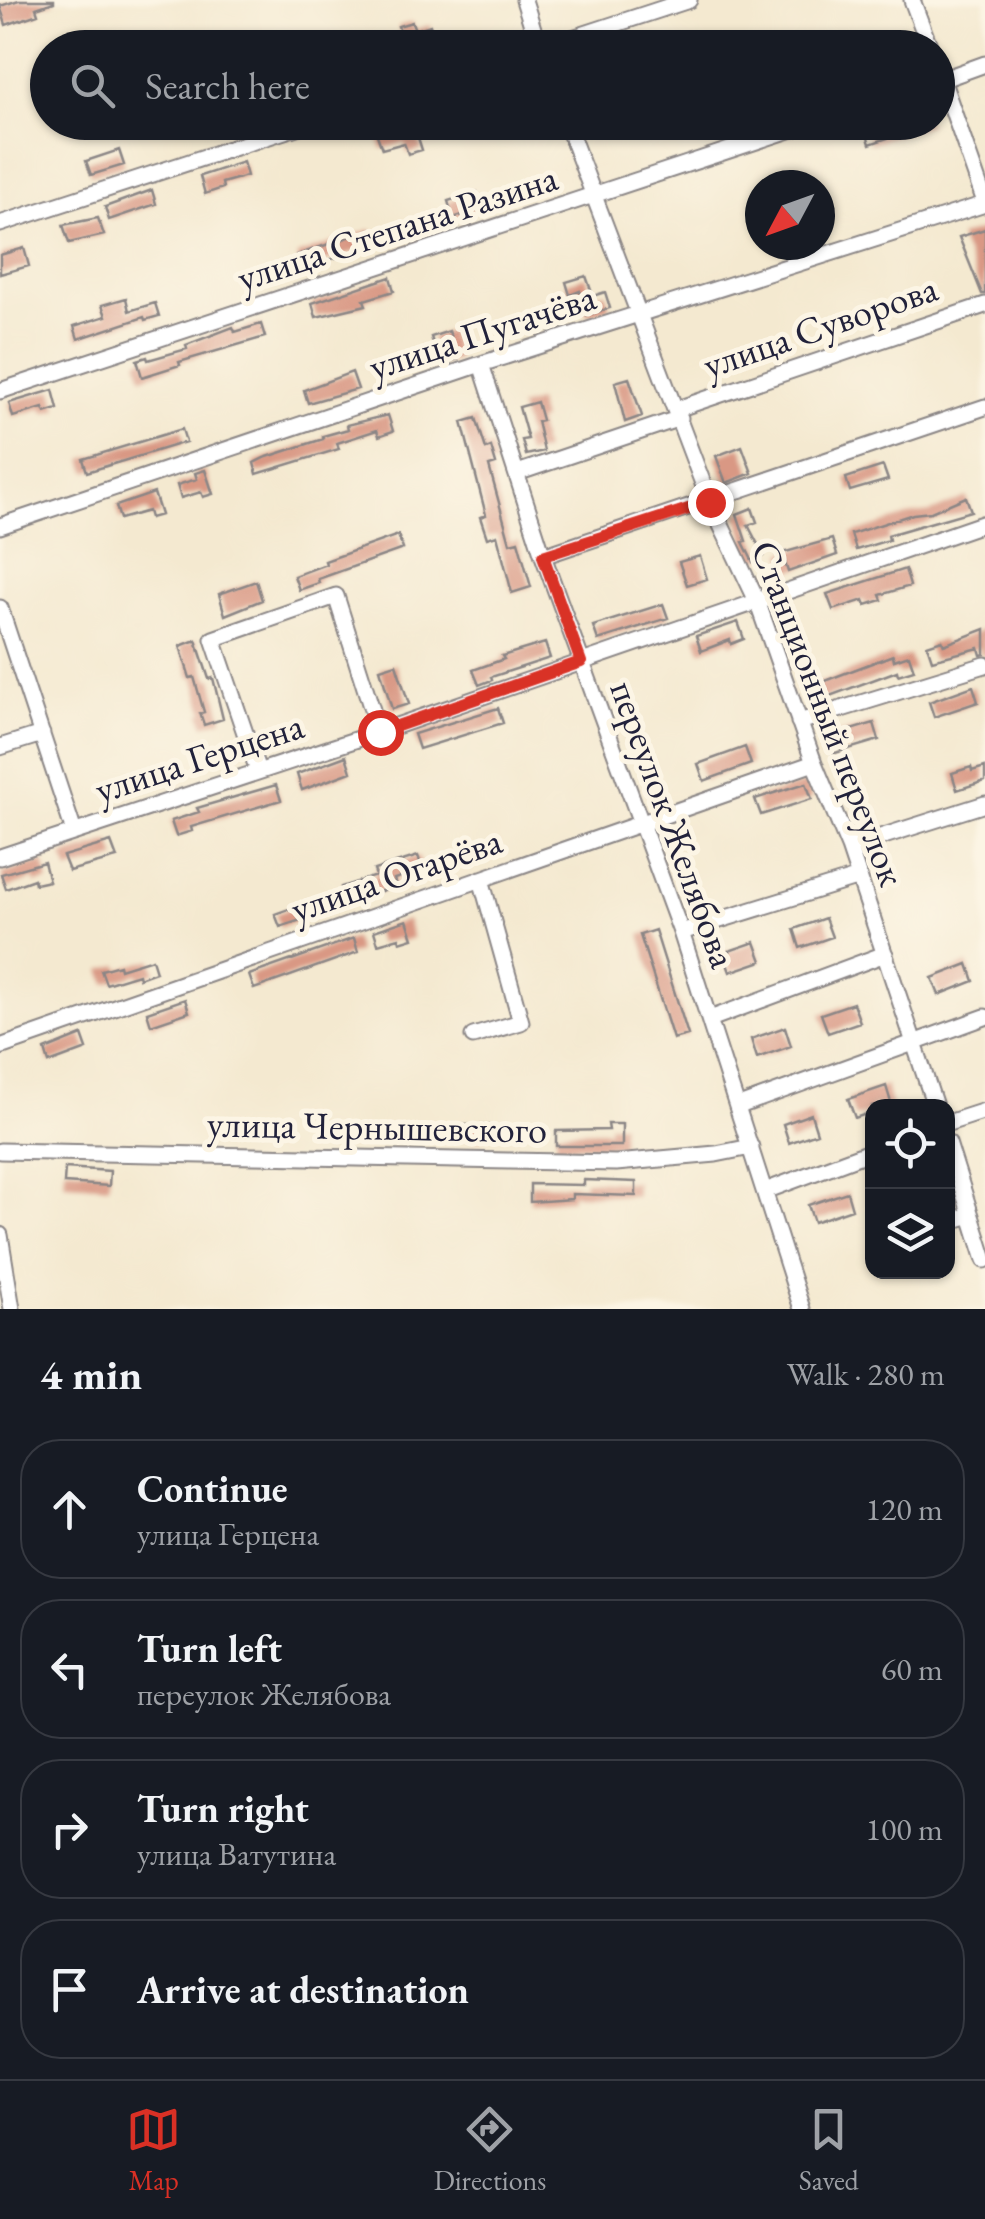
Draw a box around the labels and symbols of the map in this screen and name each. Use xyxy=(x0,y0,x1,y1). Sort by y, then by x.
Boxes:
street label: улица Степана Разина xyxy=(231,152,564,302)
north arrow xyxy=(745,170,835,260)
street label: улица Суворова xyxy=(696,263,944,389)
street label: улица Пугачёва xyxy=(362,271,602,391)
route end xyxy=(688,480,734,526)
street label: Станционный переулок xyxy=(741,533,917,893)
street label: переулок Желябова xyxy=(599,674,749,975)
street label: улица Герцена xyxy=(89,700,310,814)
route start xyxy=(358,710,404,756)
street label: улица Огарёва xyxy=(284,815,509,933)
street label: улица Чернышевского xyxy=(206,1099,548,1153)

